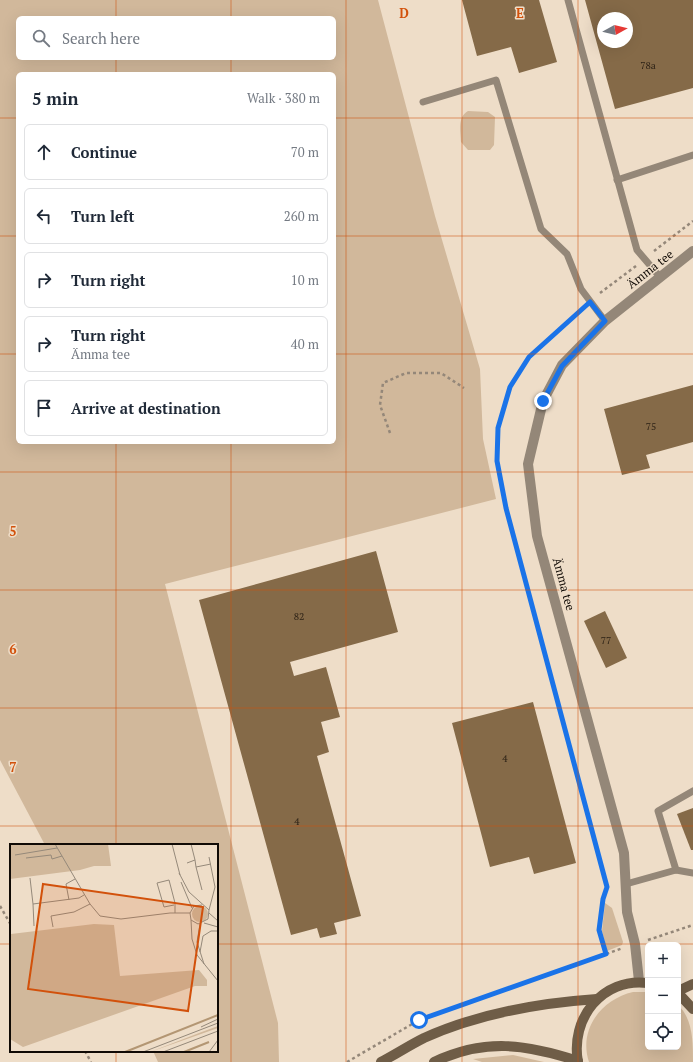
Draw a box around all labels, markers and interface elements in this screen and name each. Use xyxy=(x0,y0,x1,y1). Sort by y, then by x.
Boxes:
text: D xyxy=(399,4,409,22)
text: E xyxy=(516,4,524,22)
north arrow xyxy=(597,12,633,48)
search box xyxy=(16,16,336,60)
icon: search xyxy=(30,27,52,49)
text: Search here xyxy=(62,28,140,48)
house number: 78a xyxy=(640,59,656,72)
text: 5 min xyxy=(32,87,79,110)
text: Walk · 380 m xyxy=(247,89,320,107)
icon: ahead xyxy=(33,141,55,163)
text: Continue xyxy=(71,142,137,162)
text: 70 m xyxy=(291,143,319,161)
icon: left xyxy=(33,205,55,227)
text: Turn left xyxy=(71,206,135,226)
text: 260 m xyxy=(284,207,319,225)
street label: Ämma tee xyxy=(624,246,676,292)
icon: right xyxy=(33,269,55,291)
text: Turn right xyxy=(71,270,146,290)
text: 10 m xyxy=(291,271,319,289)
text: Turn right xyxy=(71,325,146,345)
icon: right xyxy=(33,333,55,355)
text: 40 m xyxy=(291,335,319,353)
text: Ämma tee xyxy=(71,345,130,363)
route end xyxy=(534,392,552,410)
icon: arrive xyxy=(33,397,55,419)
text: Arrive at destination xyxy=(71,398,221,418)
house number: 75 xyxy=(646,420,656,433)
text: 5 xyxy=(9,522,17,540)
street label: Ämma tee xyxy=(550,556,578,612)
house number: 82 xyxy=(294,610,304,623)
house number: 77 xyxy=(601,634,611,647)
text: 6 xyxy=(9,640,17,658)
house number: 4 xyxy=(502,752,508,765)
text: 7 xyxy=(9,758,17,776)
house number: 4 xyxy=(294,815,300,828)
inset map xyxy=(10,844,218,1052)
map controls xyxy=(645,942,681,1050)
button: + xyxy=(645,942,681,978)
button: − xyxy=(645,978,681,1014)
route start xyxy=(410,1011,428,1029)
button: locate xyxy=(645,1014,681,1050)

